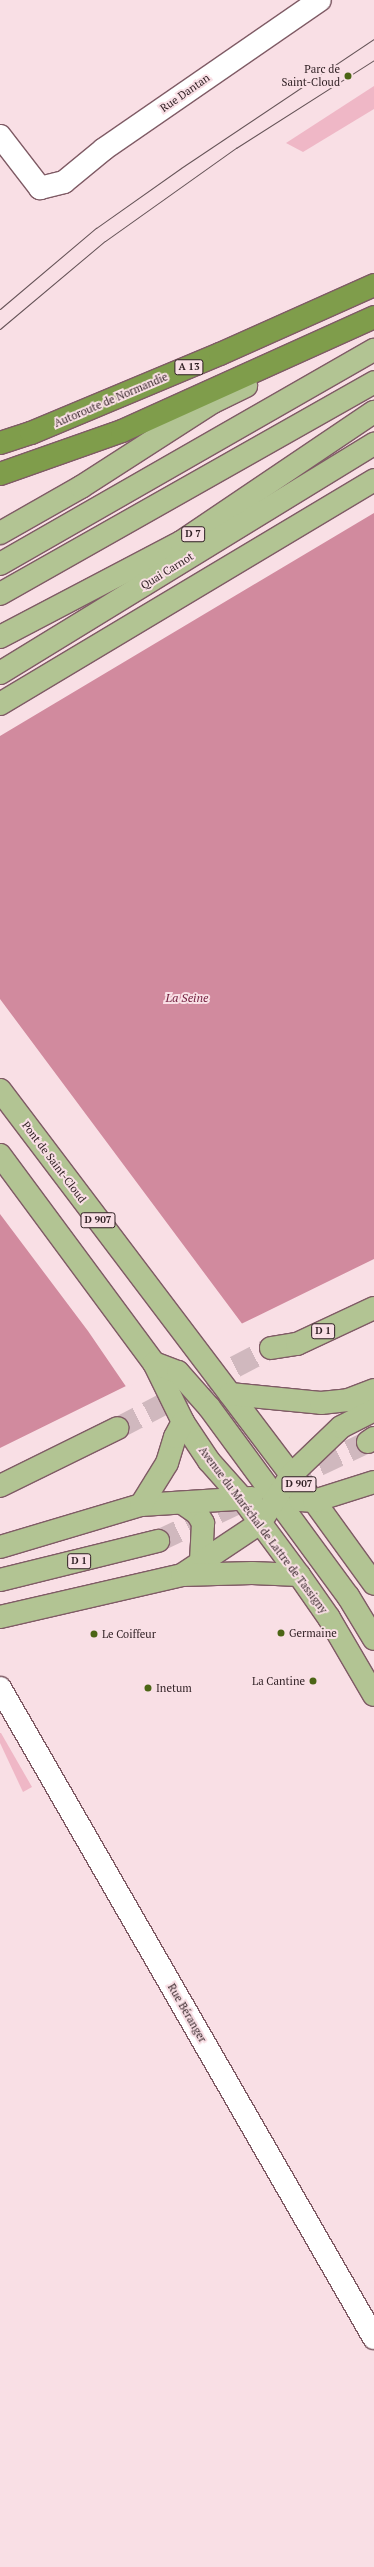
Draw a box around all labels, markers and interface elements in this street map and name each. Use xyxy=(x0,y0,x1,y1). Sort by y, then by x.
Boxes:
place label: Parc de Saint-Cloud xyxy=(281,63,340,89)
street label: Rue Dantan xyxy=(158,71,212,115)
marker: Parc de Saint-Cloud xyxy=(343,71,353,81)
road number: A 13 xyxy=(174,359,204,375)
street label: Autoroute de Normandie xyxy=(52,370,170,430)
road number: D 7 xyxy=(181,526,205,542)
street label: Quai Carnot xyxy=(138,550,196,592)
water label: La Seine xyxy=(166,991,208,1005)
street label: Pont de Saint-Cloud xyxy=(19,1119,89,1205)
road number: D 907 xyxy=(80,1212,116,1228)
road number: D 1 xyxy=(311,1323,335,1339)
street label: Avenue du Maréchal de Lattre de Tassigny xyxy=(196,1444,330,1616)
road number: D 907 xyxy=(281,1476,317,1492)
road number: D 1 xyxy=(67,1553,91,1569)
place label: Germaine xyxy=(289,1626,337,1640)
place label: Le Coiffeur xyxy=(102,1627,156,1641)
marker: Germaine xyxy=(276,1628,286,1638)
marker: Le Coiffeur xyxy=(89,1629,99,1639)
place label: La Cantine xyxy=(252,1674,305,1688)
marker: La Cantine xyxy=(308,1676,318,1686)
place label: Inetum xyxy=(156,1681,192,1695)
marker: Inetum xyxy=(143,1683,153,1693)
street label: Rue Béranger xyxy=(165,1981,209,2045)

